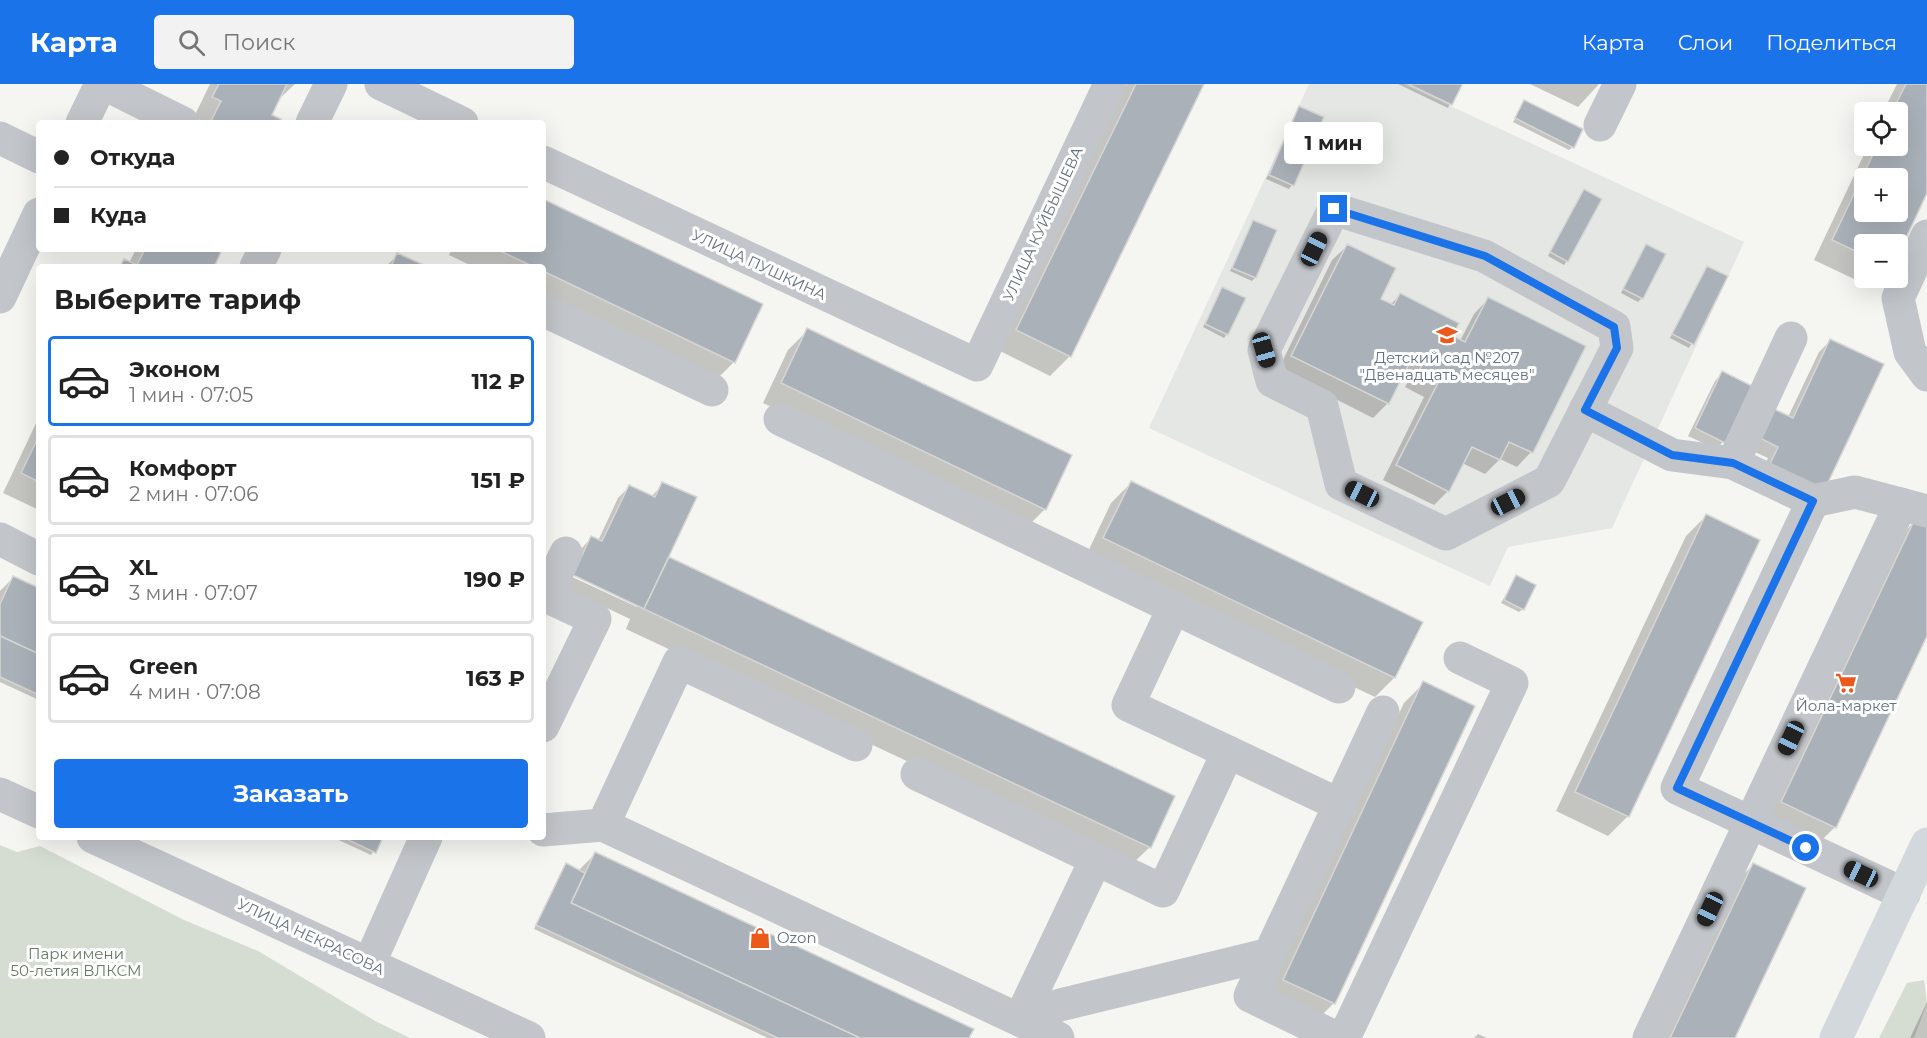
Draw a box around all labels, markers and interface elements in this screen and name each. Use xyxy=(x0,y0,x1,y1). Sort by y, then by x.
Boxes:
search box xyxy=(154,15,574,69)
text: Карта xyxy=(30,25,118,59)
icon: search xyxy=(175,26,208,59)
text: Поиск xyxy=(223,29,295,56)
text: Карта xyxy=(1582,30,1645,55)
text: Слои xyxy=(1678,30,1733,55)
text: Поделиться xyxy=(1766,30,1897,55)
map controls xyxy=(1854,102,1908,288)
button: locate xyxy=(1854,102,1908,156)
callout: 1 мин xyxy=(1284,122,1384,164)
text: 1 мин xyxy=(1305,131,1362,155)
text: Откуда xyxy=(90,144,175,171)
street label: УЛИЦА КУЙБЫШЕВА xyxy=(998,144,1087,304)
button: + xyxy=(1854,168,1908,222)
route end xyxy=(1320,195,1347,222)
text: Куда xyxy=(90,202,147,229)
street label: УЛИЦА ПУШКИНА xyxy=(689,225,829,304)
car xyxy=(1298,229,1330,269)
button: − xyxy=(1854,234,1908,288)
text: Выберите тариф xyxy=(54,283,301,316)
school or university icon: Детский сад №207 "Двенадцать месяцев" xyxy=(1435,323,1459,347)
car xyxy=(1250,330,1278,370)
place label: Детский сад №207 "Двенадцать месяцев" xyxy=(1359,348,1535,384)
icon: car xyxy=(57,354,111,408)
text: Эконом xyxy=(129,356,220,383)
text: 112 ₽ xyxy=(471,368,525,395)
text: 1 мин · 07:05 xyxy=(129,383,253,407)
icon: car xyxy=(57,453,111,507)
text: Комфорт xyxy=(129,455,237,482)
text: 151 ₽ xyxy=(471,467,525,494)
car xyxy=(1342,478,1382,510)
text: 2 мин · 07:06 xyxy=(129,482,258,506)
car xyxy=(1488,486,1528,518)
icon: car xyxy=(57,552,111,606)
text: XL xyxy=(129,554,158,581)
text: 190 ₽ xyxy=(464,566,525,593)
text: 3 мин · 07:07 xyxy=(129,581,258,605)
icon: car xyxy=(57,651,111,705)
text: Green xyxy=(129,653,198,680)
text: 163 ₽ xyxy=(466,665,525,692)
supermarket icon: Йола-маркет xyxy=(1834,671,1858,695)
text: 4 мин · 07:08 xyxy=(129,680,261,704)
place label: Йола-маркет xyxy=(1795,696,1897,715)
car xyxy=(1775,718,1807,758)
button: Заказать xyxy=(54,759,528,828)
route start xyxy=(1792,834,1819,861)
car xyxy=(1841,858,1881,890)
car xyxy=(1694,889,1726,929)
street label: УЛИЦА НЕКРАСОВА xyxy=(235,894,388,979)
shop icon: Ozon xyxy=(748,926,772,950)
place label: Ozon xyxy=(777,928,817,947)
park label: Парк имени 50-летия ВЛКСМ xyxy=(10,944,142,980)

